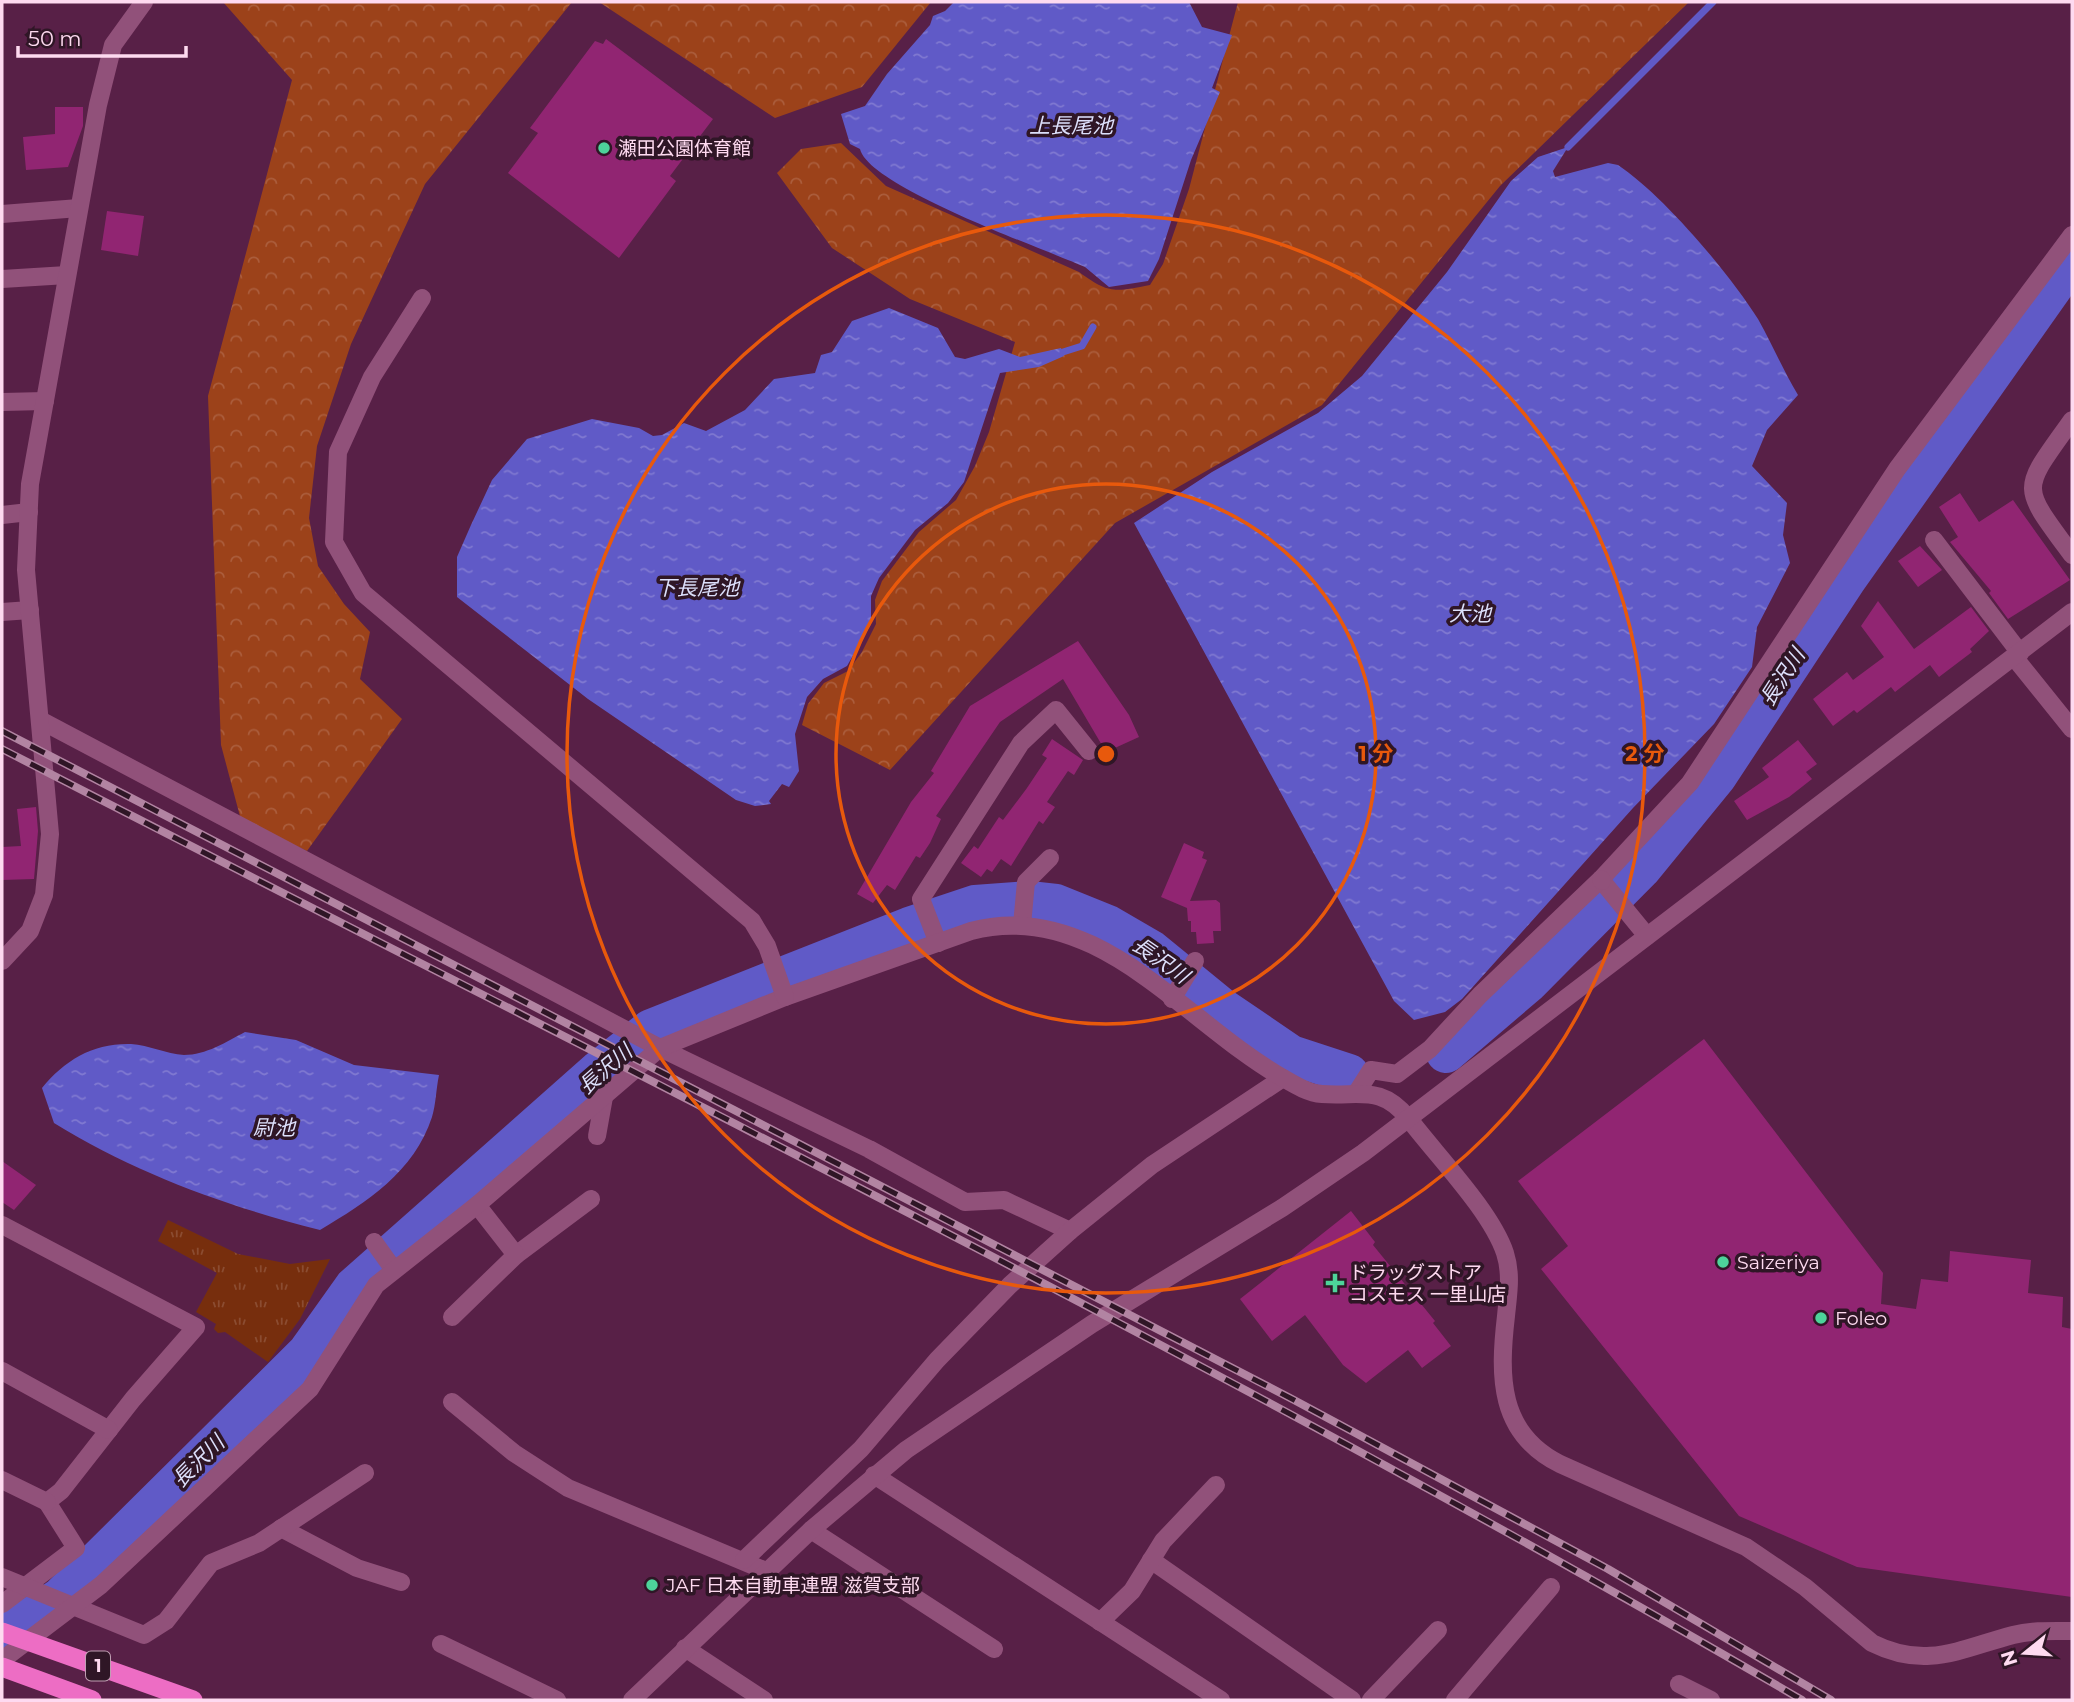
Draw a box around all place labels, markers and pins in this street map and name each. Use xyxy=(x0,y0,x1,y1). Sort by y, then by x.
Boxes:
place label: 瀬田公園体育館 xyxy=(618,137,751,160)
marker: 瀬田公園体育館 xyxy=(596,140,612,156)
centre of rings xyxy=(1094,742,1118,766)
place label: Saizeriya xyxy=(1737,1251,1820,1274)
marker: Saizeriya xyxy=(1715,1254,1731,1270)
place label: ドラッグストア コスモス 一里山店 xyxy=(1349,1261,1506,1306)
marker: ドラッグストア コスモス 一里山店 xyxy=(1327,1275,1343,1291)
place label: Foleo xyxy=(1835,1307,1887,1330)
marker: Foleo xyxy=(1813,1310,1829,1326)
place label: JAF 日本自動車連盟 滋賀支部 xyxy=(665,1574,920,1597)
marker: JAF 日本自動車連盟 滋賀支部 xyxy=(644,1577,660,1593)

